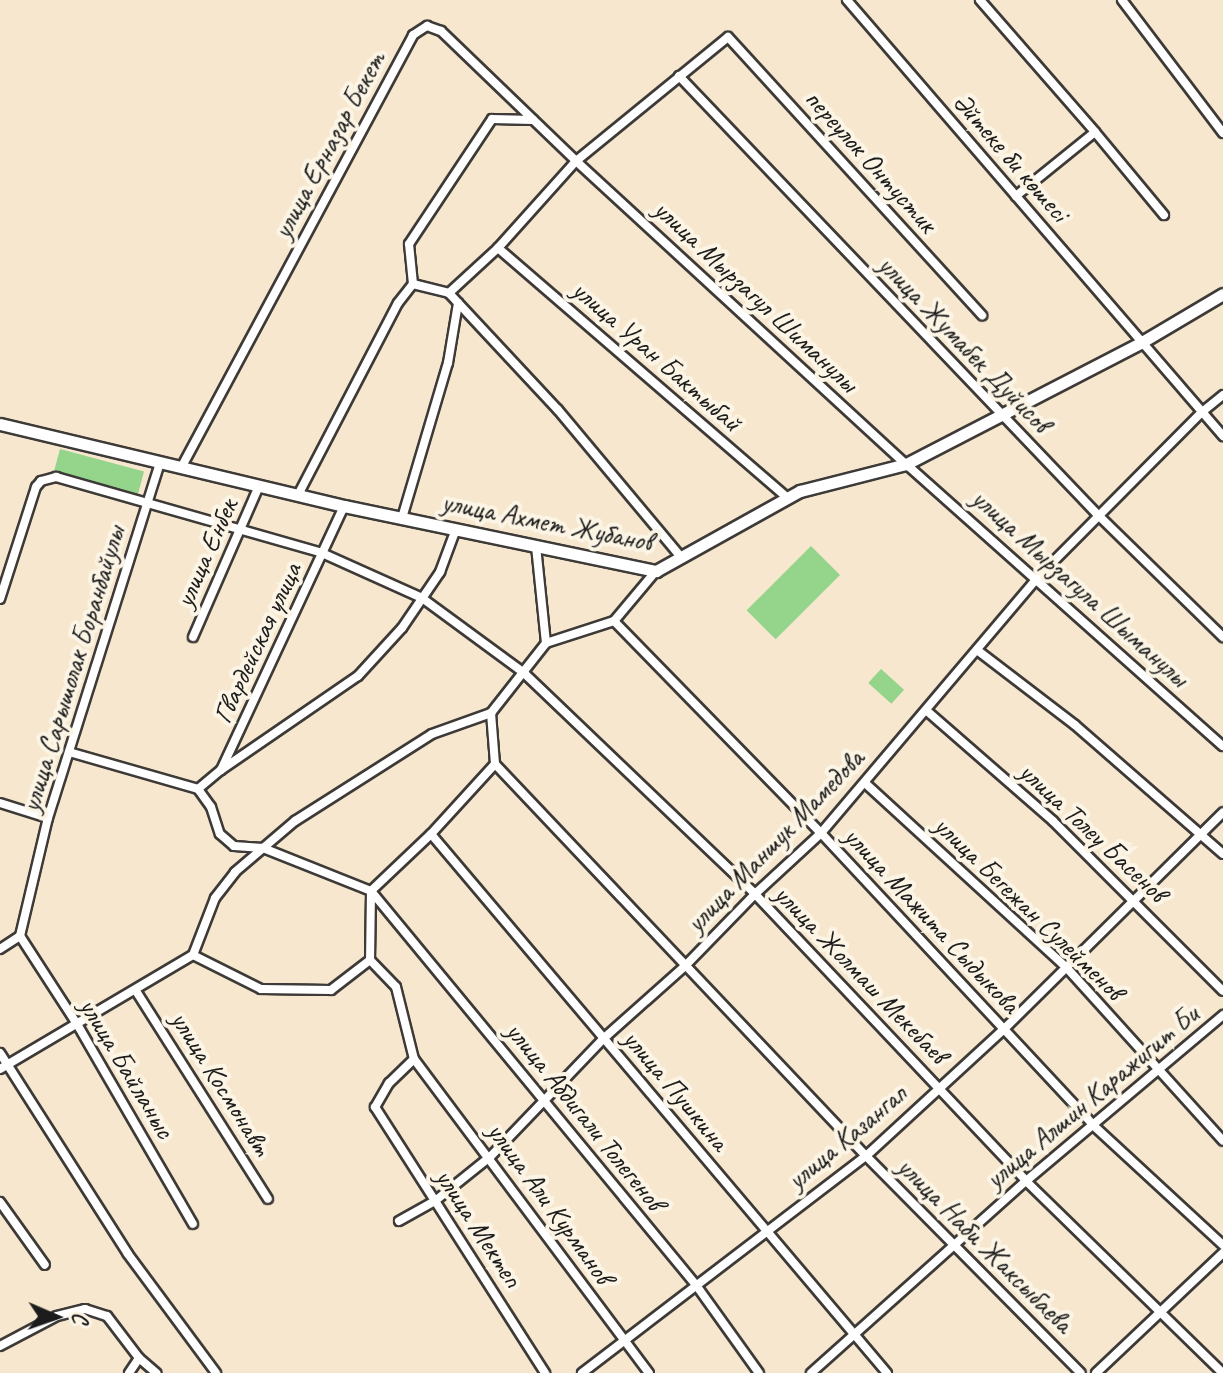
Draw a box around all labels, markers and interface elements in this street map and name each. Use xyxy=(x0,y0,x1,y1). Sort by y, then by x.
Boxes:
street label: улица Ерназар Бекет xyxy=(266,46,392,244)
street label: переулок Онтустик xyxy=(797,81,945,241)
street label: Әйтеке би көшесі xyxy=(945,85,1077,229)
street label: улица Мырзагул Шиманулы xyxy=(648,194,864,398)
street label: улица Жумабек Дуйисов xyxy=(871,249,1057,439)
street label: улица Уран Бактыбай xyxy=(564,272,750,440)
street label: улица Мырзагула Шыманулы xyxy=(965,482,1195,694)
street label: улица Ахмет Жубанов xyxy=(438,485,656,559)
street label: улица Енбек xyxy=(167,494,245,612)
street label: улица Сарышолак Боранбайулы xyxy=(14,523,132,815)
street label: Гвардейская улица xyxy=(205,557,309,729)
street label: улица Маншук Мамедова xyxy=(679,742,871,940)
street label: улица Толеу Басенов xyxy=(1012,755,1174,909)
street label: улица Бегежан Сулейменов xyxy=(927,808,1131,1008)
street label: улица Мажита Сыдыкова xyxy=(835,818,1029,1022)
street label: улица Жолмаш Мекебаев xyxy=(766,877,956,1071)
street label: улица Байланыс xyxy=(72,992,182,1144)
street label: улица Алшин Каражигит Би xyxy=(981,1000,1203,1194)
street label: улица Космонавт xyxy=(162,1003,280,1163)
street label: улица Абдигали Толегенов xyxy=(499,1015,671,1217)
street label: улица Пушкина xyxy=(615,1022,737,1158)
street label: улица Казангап xyxy=(780,1077,914,1197)
street label: улица Али Курманов xyxy=(480,1116,620,1290)
street label: улица Наби Жаксыбаева xyxy=(890,1150,1080,1340)
street label: улица Мектеп xyxy=(428,1161,530,1295)
north arrow xyxy=(16,1277,96,1357)
text: С xyxy=(66,1312,94,1324)

